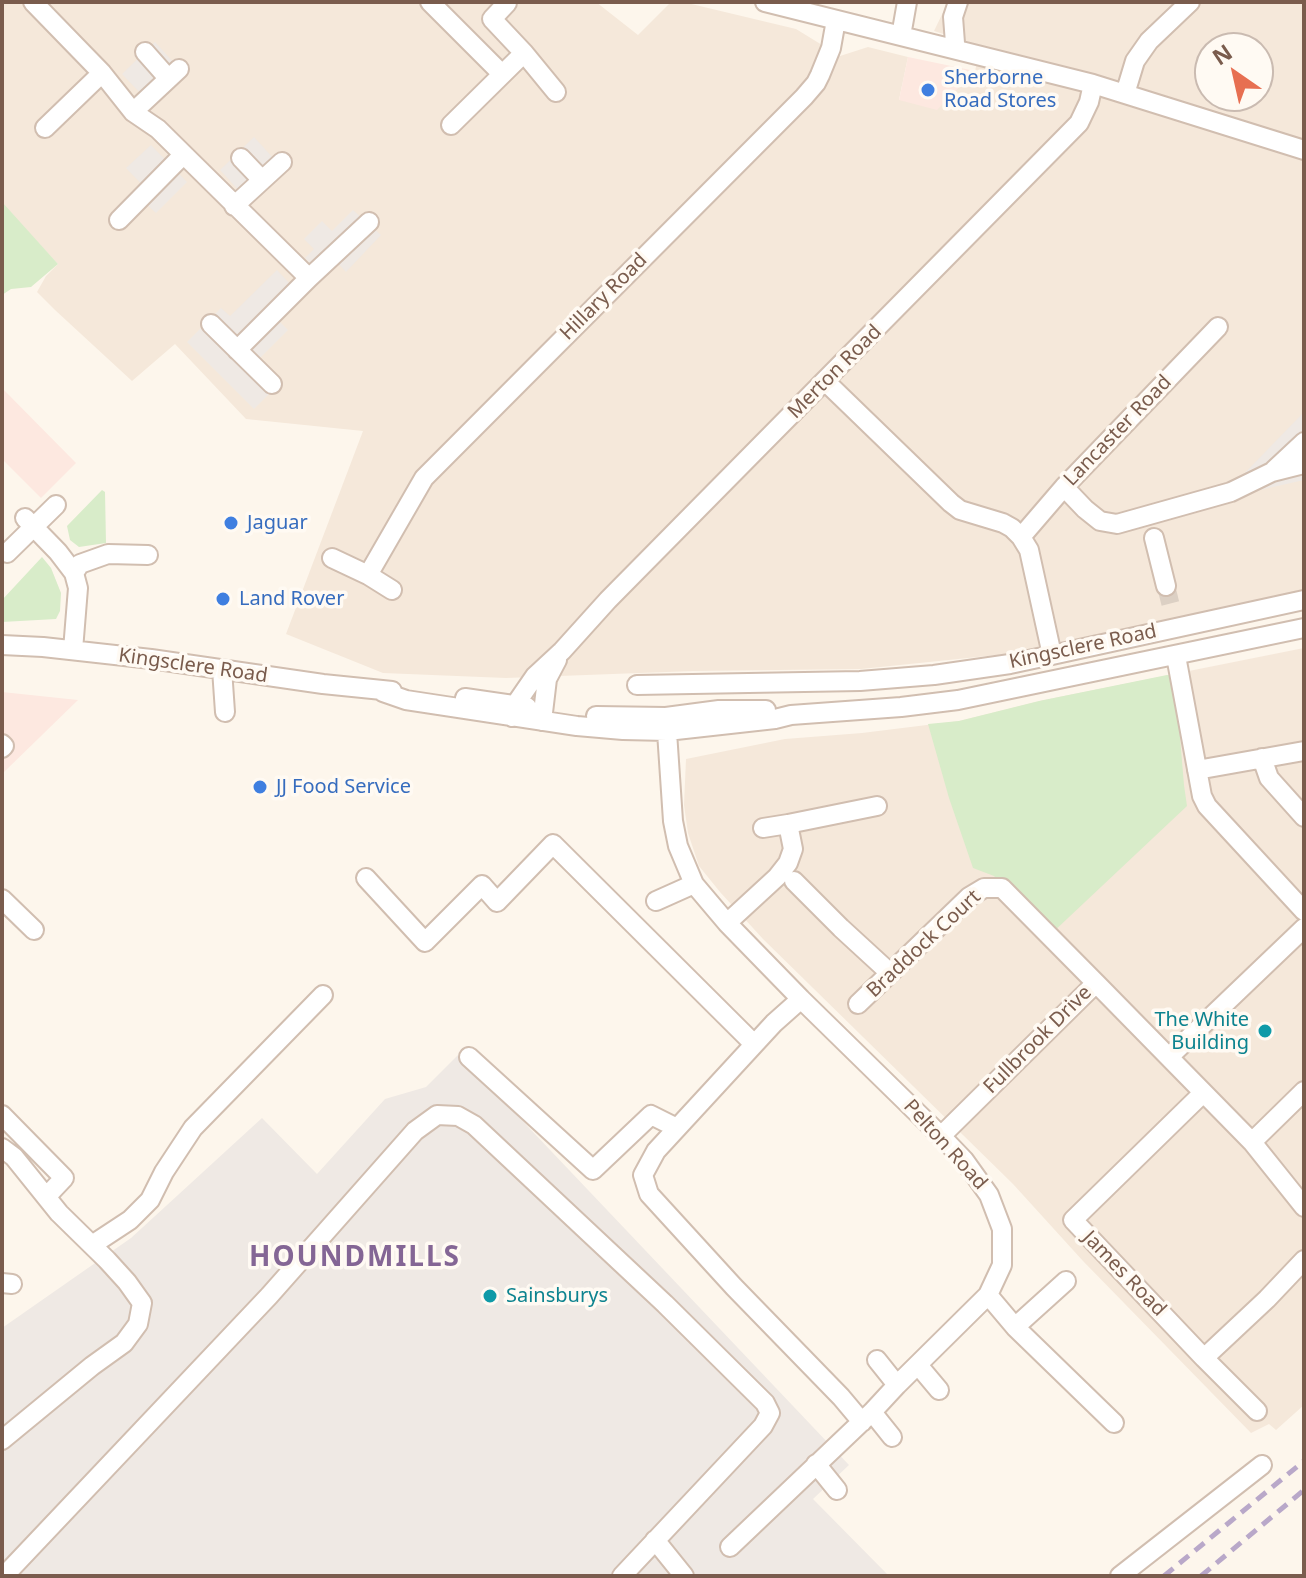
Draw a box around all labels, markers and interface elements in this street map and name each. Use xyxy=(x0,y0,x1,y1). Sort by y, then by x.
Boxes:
north arrow xyxy=(1194,32,1274,112)
text: N xyxy=(1206,36,1237,71)
place label: Sherborne Road Stores xyxy=(944,66,1056,113)
marker: Sherborne Road Stores xyxy=(919,81,937,99)
street label: Hillary Road xyxy=(555,248,653,346)
street label: Merton Road xyxy=(783,320,887,424)
street label: Lancaster Road xyxy=(1059,371,1177,491)
place label: Jaguar xyxy=(247,511,308,535)
marker: Jaguar xyxy=(222,514,240,532)
place label: Land Rover xyxy=(239,587,344,611)
marker: Land Rover xyxy=(214,590,232,608)
street label: Kingsclere Road xyxy=(1007,620,1159,674)
street label: Kingsclere Road xyxy=(117,644,269,688)
place label: JJ Food Service xyxy=(276,775,411,799)
marker: JJ Food Service xyxy=(251,778,269,796)
street label: Braddock Court xyxy=(862,885,986,1003)
street label: Fullbrook Drive xyxy=(979,981,1097,1099)
place label: The White Building xyxy=(1154,1008,1249,1055)
marker: The White Building xyxy=(1256,1022,1274,1040)
street label: Pelton Road xyxy=(898,1095,992,1195)
street label: James Road xyxy=(1077,1226,1171,1322)
district label: HOUNDMILLS xyxy=(249,1241,461,1275)
place label: Sainsburys xyxy=(506,1284,608,1308)
marker: Sainsburys xyxy=(481,1287,499,1305)

